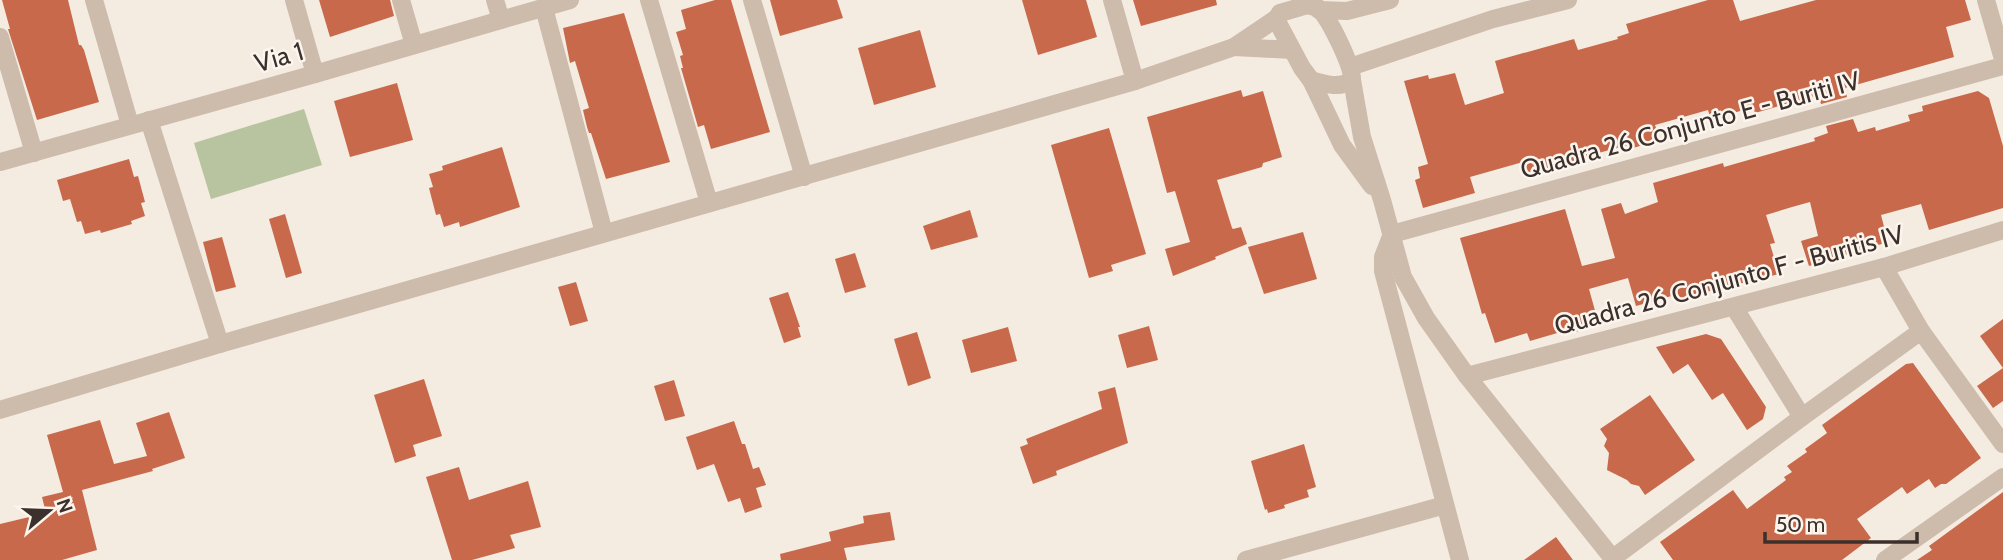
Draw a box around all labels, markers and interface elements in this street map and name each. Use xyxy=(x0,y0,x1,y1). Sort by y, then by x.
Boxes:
street label: Via 1 xyxy=(251,35,307,79)
street label: Quadra 26 Conjunto E - Buriti IV xyxy=(1517,64,1863,186)
street label: Quadra 26 Conjunto F - Buritis IV xyxy=(1551,218,1907,342)
north arrow xyxy=(14,476,84,546)
text: N xyxy=(52,496,78,516)
scale bar xyxy=(1765,500,1917,544)
text: 50 m xyxy=(1776,512,1825,537)

